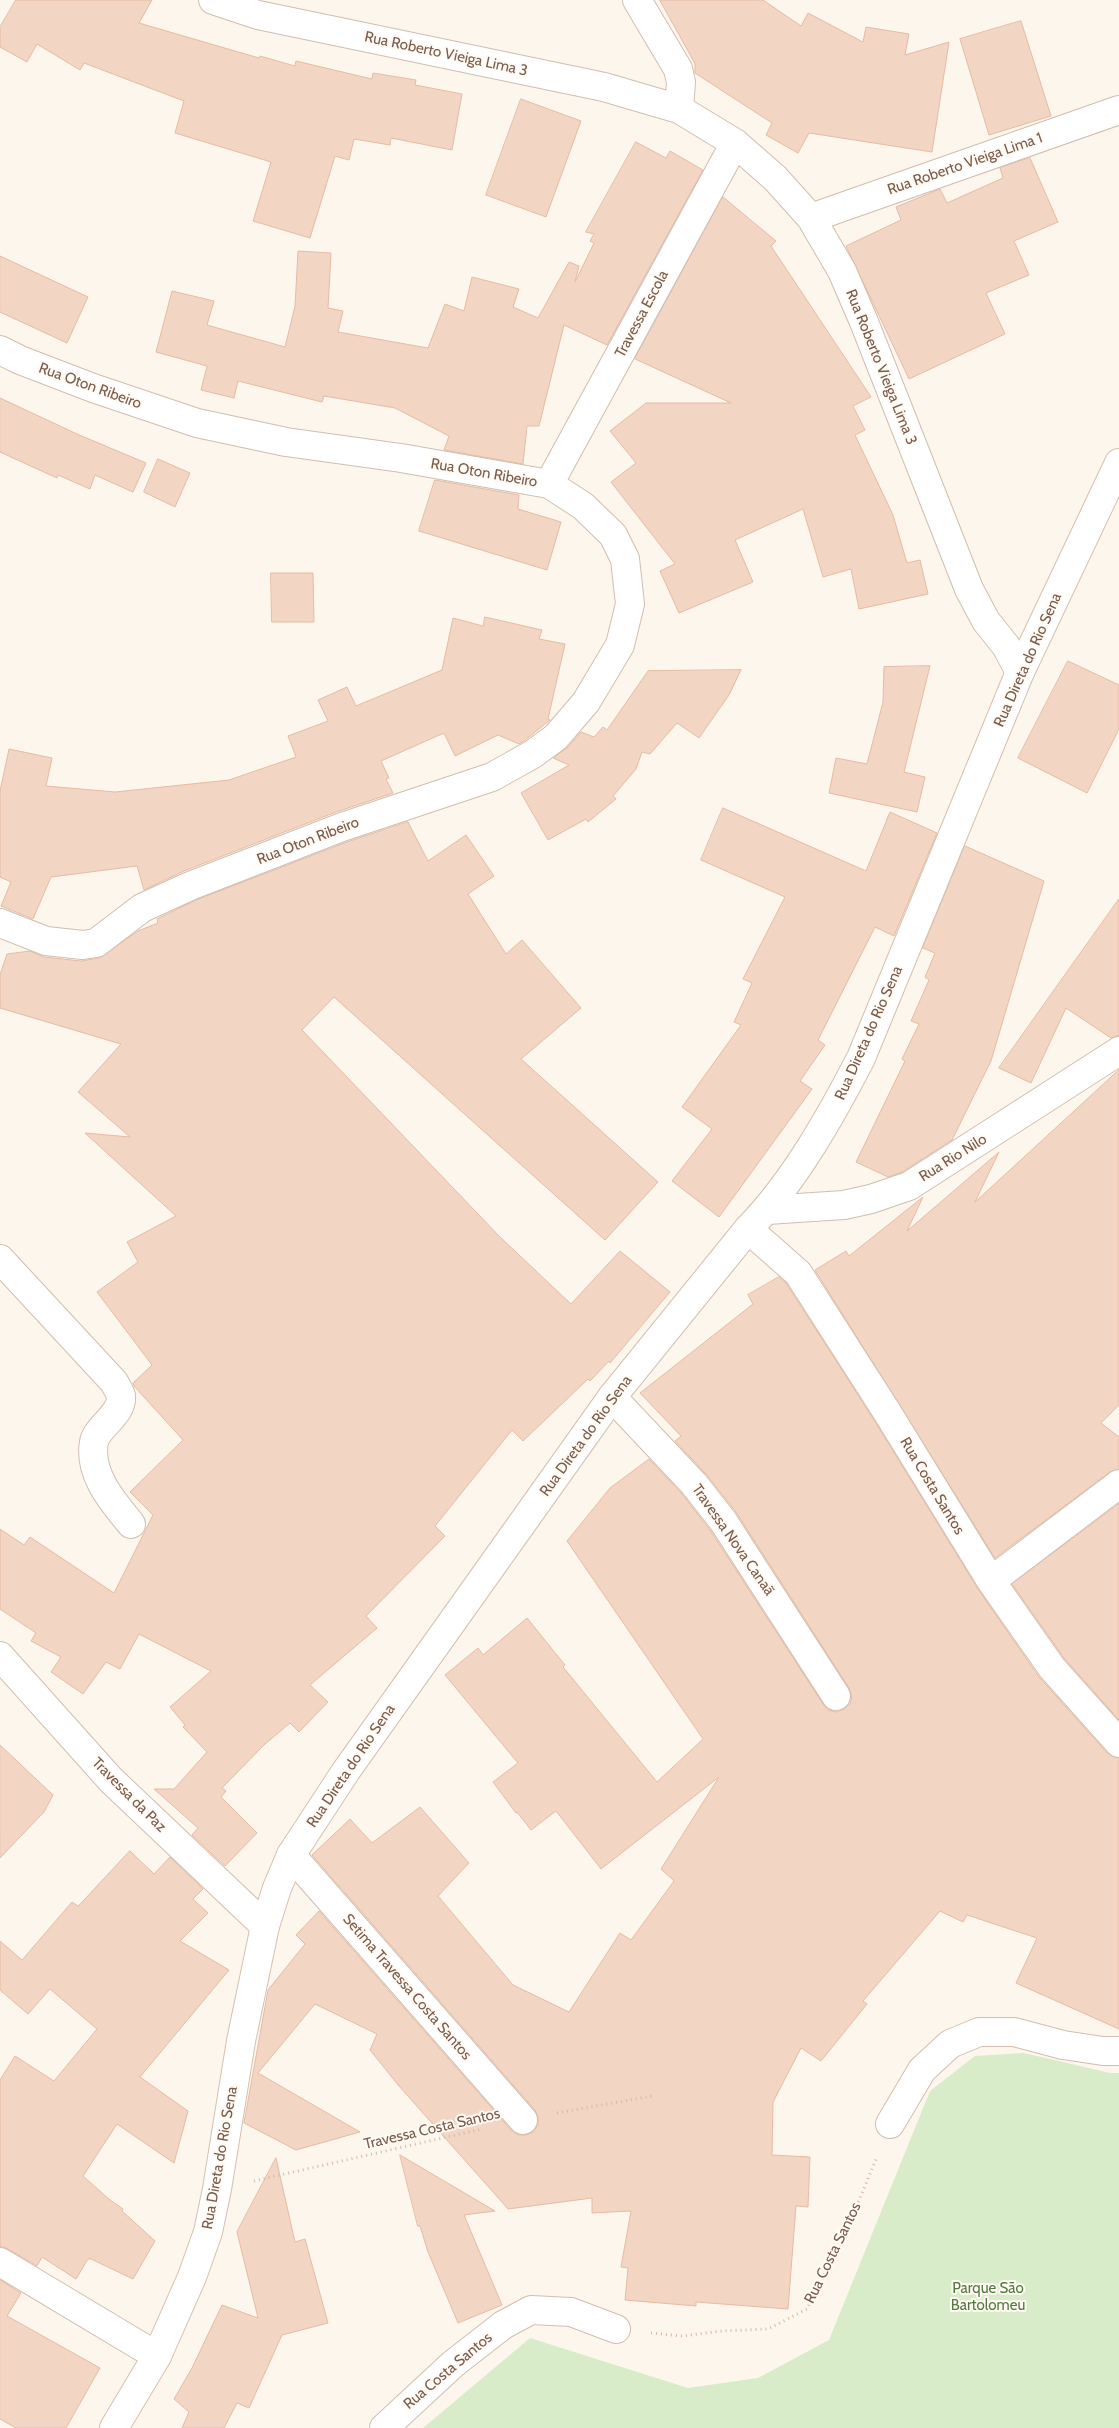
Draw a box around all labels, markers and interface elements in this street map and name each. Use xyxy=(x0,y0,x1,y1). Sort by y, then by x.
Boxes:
street label: Rua Roberto Vieiga Lima 3 xyxy=(363,28,529,80)
street label: Rua Roberto Vieiga Lima 1 xyxy=(885,129,1045,199)
street label: Travessa Escola xyxy=(611,267,673,361)
street label: Rua Roberto Vieiga Lima 3 xyxy=(842,287,920,447)
street label: Rua Oton Ribeiro xyxy=(36,359,144,413)
street label: Rua Oton Ribeiro xyxy=(429,455,539,491)
street label: Rua Direta do Rio Sena xyxy=(990,590,1066,730)
street label: Rua Oton Ribeiro xyxy=(254,813,362,869)
street label: Rua Direta do Rio Sena xyxy=(831,963,907,1103)
street label: Rua Rio Nilo xyxy=(916,1130,990,1186)
street label: Rua Direta do Rio Sena xyxy=(536,1372,636,1500)
street label: Rua Costa Santos xyxy=(896,1434,968,1538)
street label: Travessa Nova Canaã xyxy=(688,1481,778,1599)
street label: Rua Direta do Rio Sena xyxy=(303,1701,399,1831)
street label: Travessa da Paz xyxy=(88,1754,170,1836)
street label: Setima Travessa Costa Santos xyxy=(339,1910,475,2064)
street label: Rua Direta do Rio Sena xyxy=(199,2085,241,2231)
street label: Travessa Costa Santos xyxy=(362,2105,502,2153)
street label: Rua Costa Santos xyxy=(801,2200,865,2306)
park label: Parque São Bartolomeu xyxy=(951,2280,1025,2315)
street label: Rua Costa Santos xyxy=(400,2329,496,2413)

